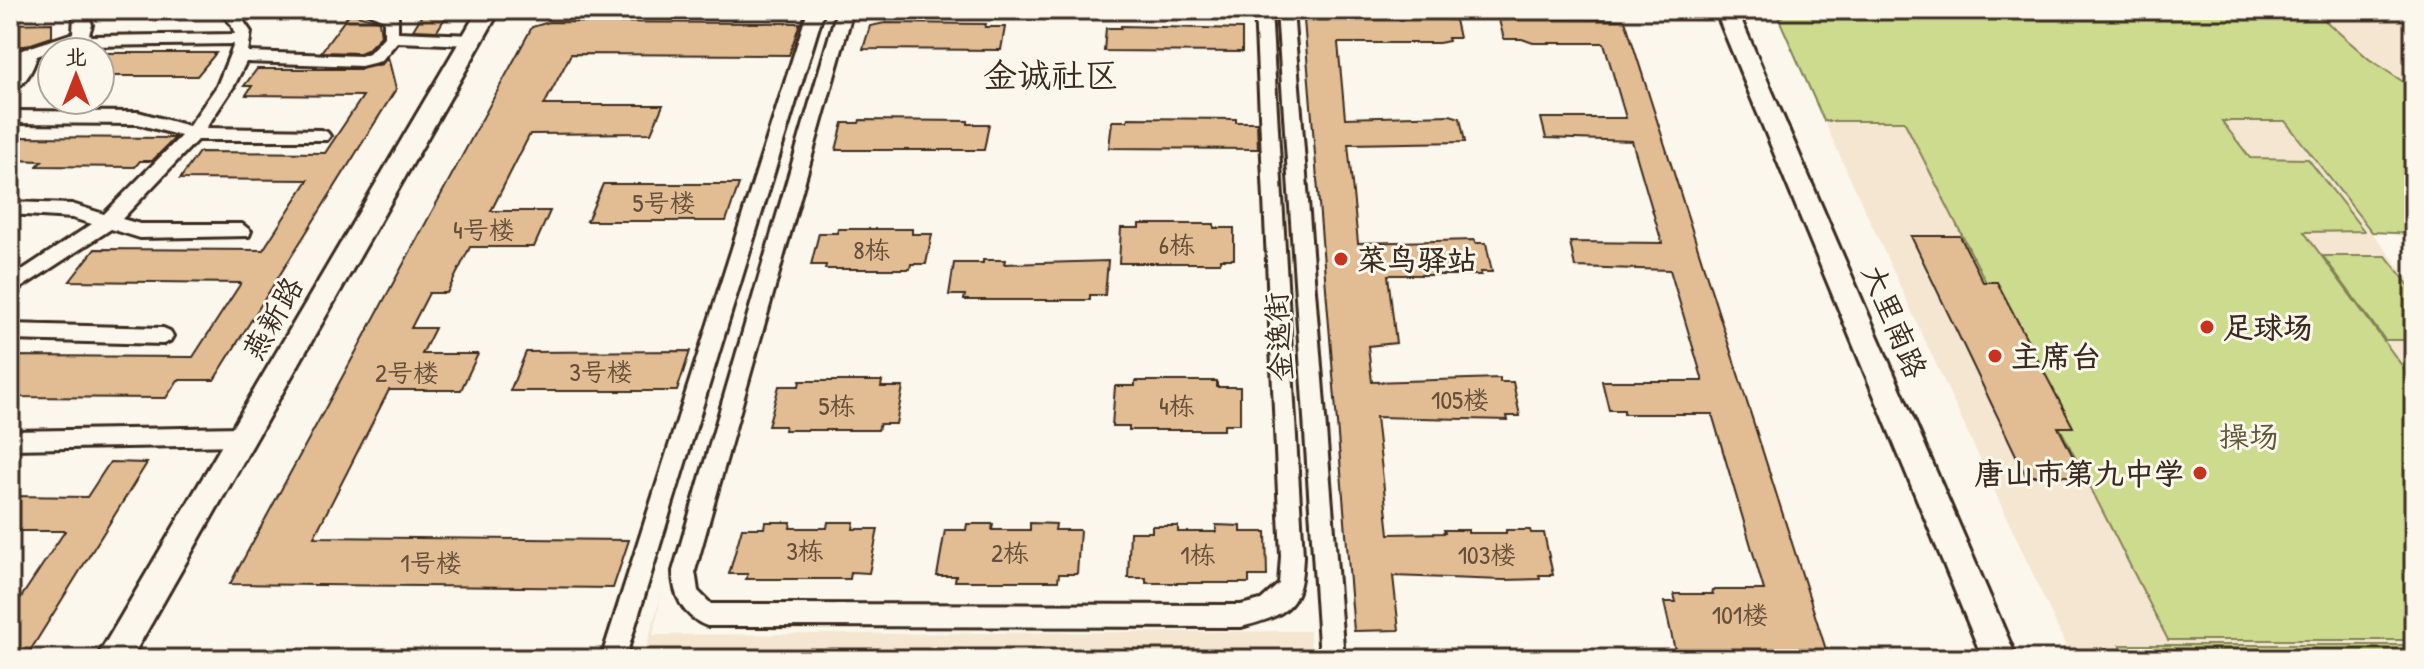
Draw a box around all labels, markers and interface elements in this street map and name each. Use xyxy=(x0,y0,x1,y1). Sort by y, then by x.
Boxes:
north arrow xyxy=(36,36,116,116)
text: 北 xyxy=(65,41,87,71)
district label: 金诚社区 xyxy=(983,52,1119,98)
house number: 5号楼 xyxy=(633,185,696,220)
house number: 4号楼 xyxy=(453,212,515,247)
house number: 6栋 xyxy=(1159,227,1195,262)
house number: 8栋 xyxy=(853,232,891,267)
place label: 菜鸟驿站 xyxy=(1357,239,1477,279)
marker: 菜鸟驿站 xyxy=(1332,250,1350,268)
street label: 大里南路 xyxy=(1853,258,1937,384)
street label: 燕新路 xyxy=(232,269,312,367)
street label: 金逸街 xyxy=(1255,291,1301,383)
place label: 足球场 xyxy=(2223,307,2313,347)
marker: 足球场 xyxy=(2198,318,2216,336)
place label: 主席台 xyxy=(2011,336,2101,376)
marker: 主席台 xyxy=(1986,347,2004,365)
house number: 3号楼 xyxy=(569,354,633,389)
house number: 2号楼 xyxy=(375,355,439,390)
house number: 105楼 xyxy=(1431,382,1489,417)
house number: 5栋 xyxy=(819,388,856,423)
house number: 4栋 xyxy=(1159,388,1195,423)
park label: 操场 xyxy=(2219,416,2279,456)
place label: 唐山市第九中学 xyxy=(1974,453,2184,493)
marker: 唐山市第九中学 xyxy=(2191,464,2209,482)
house number: 3栋 xyxy=(786,533,824,568)
house number: 2栋 xyxy=(991,535,1029,570)
house number: 1栋 xyxy=(1180,537,1216,572)
house number: 103楼 xyxy=(1458,537,1516,572)
house number: 1号楼 xyxy=(400,545,462,580)
house number: 101楼 xyxy=(1712,597,1768,632)

